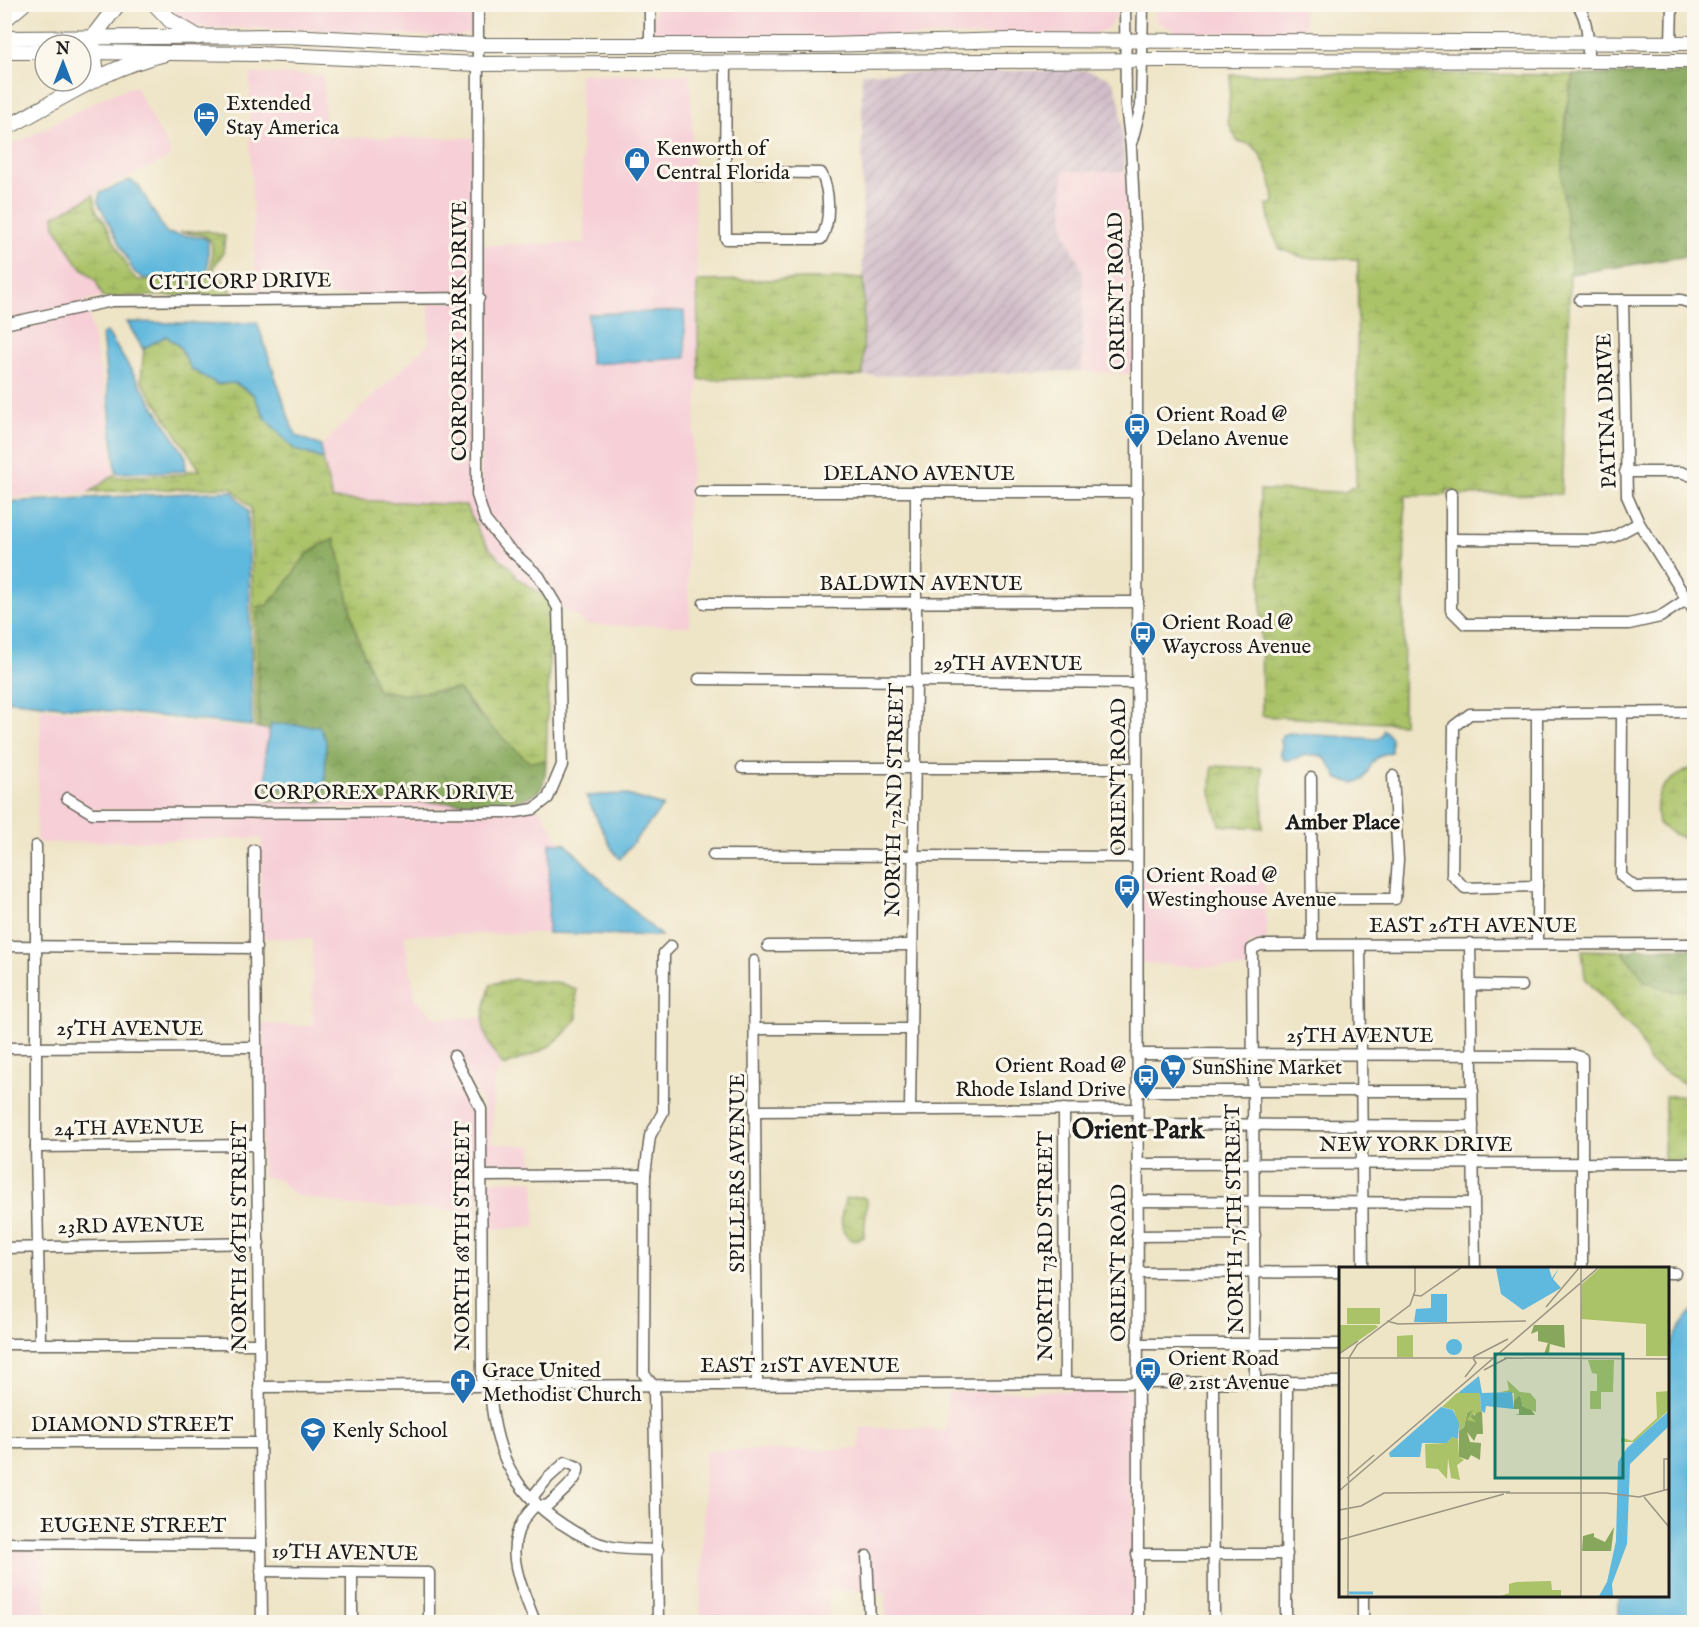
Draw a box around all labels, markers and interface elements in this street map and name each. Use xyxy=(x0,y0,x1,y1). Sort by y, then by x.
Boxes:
north arrow xyxy=(33,33,93,93)
text: N xyxy=(55,40,70,60)
place label: Extended Stay America xyxy=(226,91,340,142)
hotel icon: Extended Stay America xyxy=(191,100,221,138)
place label: Kenworth of Central Florida xyxy=(656,136,791,187)
shop icon: Kenworth of Central Florida xyxy=(622,145,652,183)
street label: CORPOREX PARK DRIVE xyxy=(447,201,474,461)
street label: ORIENT ROAD xyxy=(1103,212,1132,370)
street label: CITICORP DRIVE xyxy=(148,267,332,298)
street label: PATINA DRIVE xyxy=(1591,333,1624,489)
place label: Orient Road @ Delano Avenue xyxy=(1156,402,1289,453)
bus stop icon: Orient Road @ Delano Avenue xyxy=(1122,411,1152,449)
street label: DELANO AVENUE xyxy=(823,461,1015,488)
street label: BALDWIN AVENUE xyxy=(819,571,1023,598)
place label: Orient Road @ Waycross Avenue xyxy=(1162,610,1312,661)
bus stop icon: Orient Road @ Waycross Avenue xyxy=(1128,619,1158,657)
street label: 29TH AVENUE xyxy=(934,651,1082,678)
street label: NORTH 72ND STREET xyxy=(880,682,911,917)
street label: ORIENT ROAD xyxy=(1106,698,1133,856)
street label: CORPOREX PARK DRIVE xyxy=(254,780,514,807)
district label: Amber Place xyxy=(1285,809,1400,837)
place label: Orient Road @ Westinghouse Avenue xyxy=(1146,863,1337,914)
bus stop icon: Orient Road @ Westinghouse Avenue xyxy=(1112,872,1142,910)
street label: EAST 26TH AVENUE xyxy=(1369,913,1577,940)
street label: 25TH AVENUE xyxy=(56,1016,204,1043)
street label: 25TH AVENUE xyxy=(1286,1023,1434,1050)
supermarket icon: SunShine Market xyxy=(1158,1052,1188,1090)
place label: Orient Road @ Rhode Island Drive xyxy=(955,1053,1126,1104)
place label: SunShine Market xyxy=(1192,1055,1342,1082)
bus stop icon: Orient Road @ Rhode Island Drive xyxy=(1131,1062,1161,1100)
street label: SPILLERS AVENUE xyxy=(725,1073,752,1273)
street label: NORTH 75TH STREET xyxy=(1220,1103,1251,1334)
street label: 24TH AVENUE xyxy=(54,1114,204,1143)
district label: Orient Park xyxy=(1072,1114,1206,1148)
street label: NORTH 66TH STREET xyxy=(227,1120,254,1351)
street label: NORTH 68TH STREET xyxy=(450,1120,477,1351)
street label: NORTH 73RD STREET xyxy=(1033,1130,1060,1361)
street label: NEW YORK DRIVE xyxy=(1319,1132,1513,1159)
street label: ORIENT ROAD xyxy=(1106,1184,1133,1342)
street label: 23RD AVENUE xyxy=(57,1212,205,1241)
inset map xyxy=(1339,1267,1669,1597)
place label: Orient Road @ 21st Avenue xyxy=(1168,1346,1290,1397)
street label: EAST 21ST AVENUE xyxy=(700,1353,900,1380)
bus stop icon: Orient Road @ 21st Avenue xyxy=(1133,1355,1163,1393)
place label: Grace United Methodist Church xyxy=(482,1358,642,1409)
church icon: Grace United Methodist Church xyxy=(448,1367,478,1405)
street label: DIAMOND STREET xyxy=(31,1412,234,1439)
school or university icon: Kenly School xyxy=(298,1415,328,1453)
place label: Kenly School xyxy=(332,1418,448,1445)
street label: EUGENE STREET xyxy=(40,1513,227,1540)
street label: 19TH AVENUE xyxy=(271,1539,419,1568)

